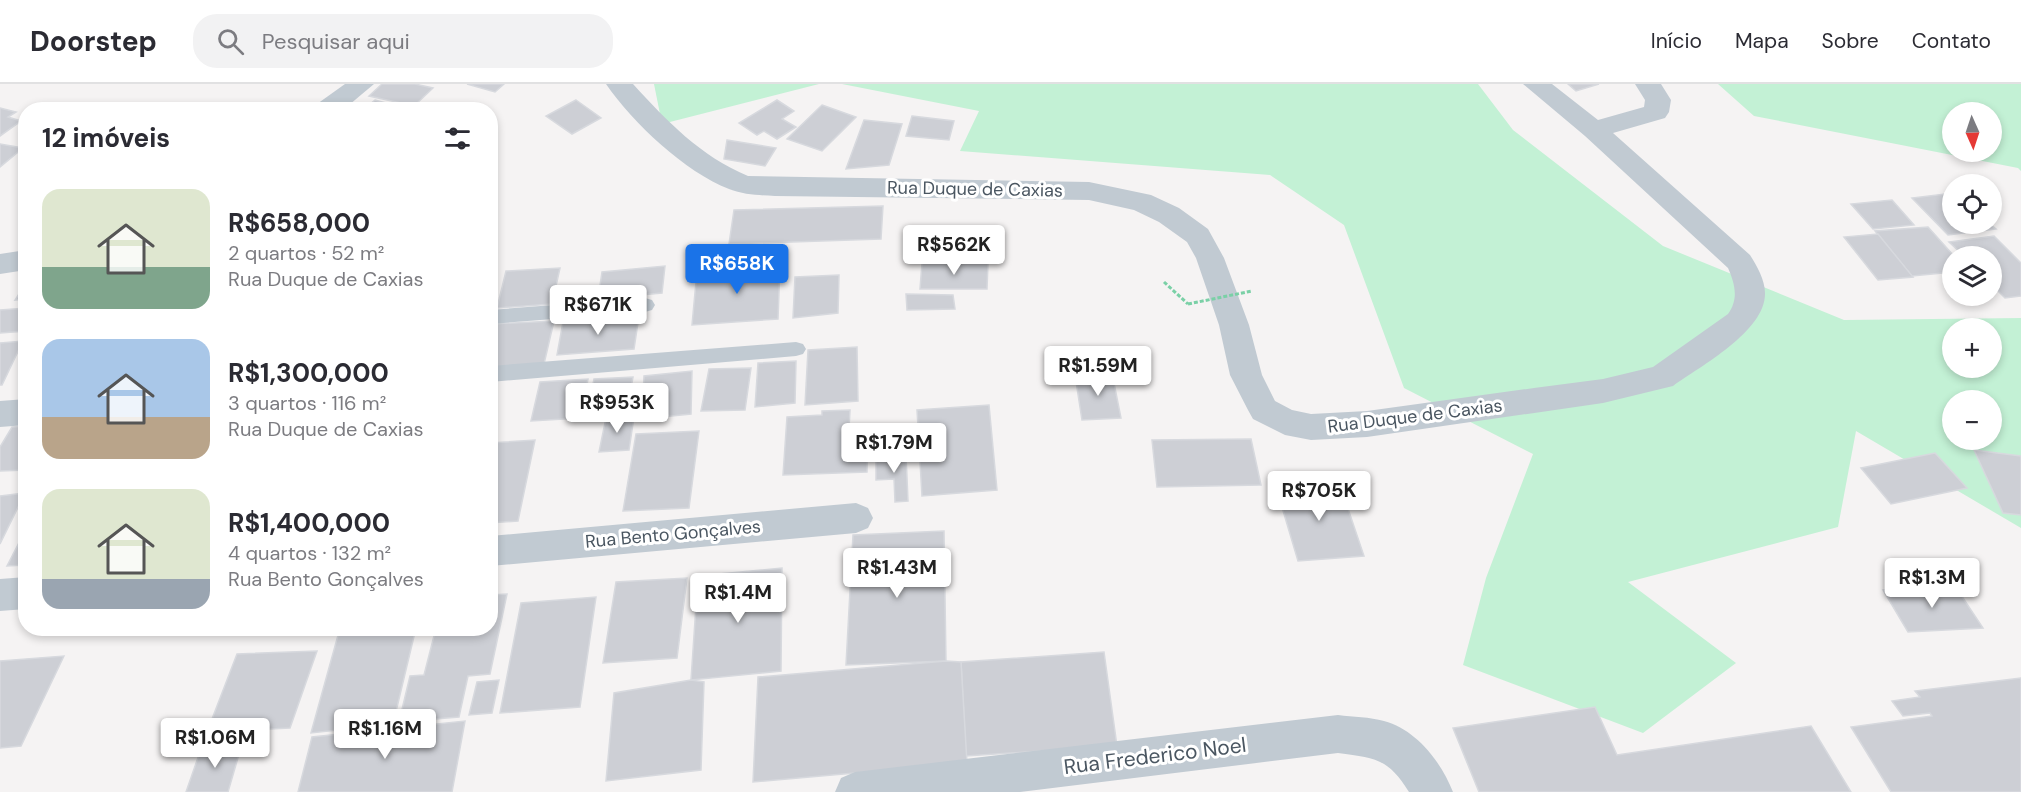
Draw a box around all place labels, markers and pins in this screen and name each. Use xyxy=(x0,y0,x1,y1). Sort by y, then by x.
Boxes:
pin: R$562K xyxy=(905,225,1003,276)
pin: R$658K xyxy=(688,244,786,295)
pin: R$671K xyxy=(549,285,647,336)
pin: R$1.59M xyxy=(1043,346,1153,397)
pin: R$953K xyxy=(568,383,666,434)
pin: R$1.79M xyxy=(839,423,949,474)
pin: R$705K xyxy=(1270,471,1368,522)
pin: R$1.43M xyxy=(842,548,952,599)
pin: R$1.3M xyxy=(1883,558,1981,609)
pin: R$1.4M xyxy=(689,573,787,624)
pin: R$1.16M xyxy=(330,709,440,760)
pin: R$1.06M xyxy=(160,718,270,769)

